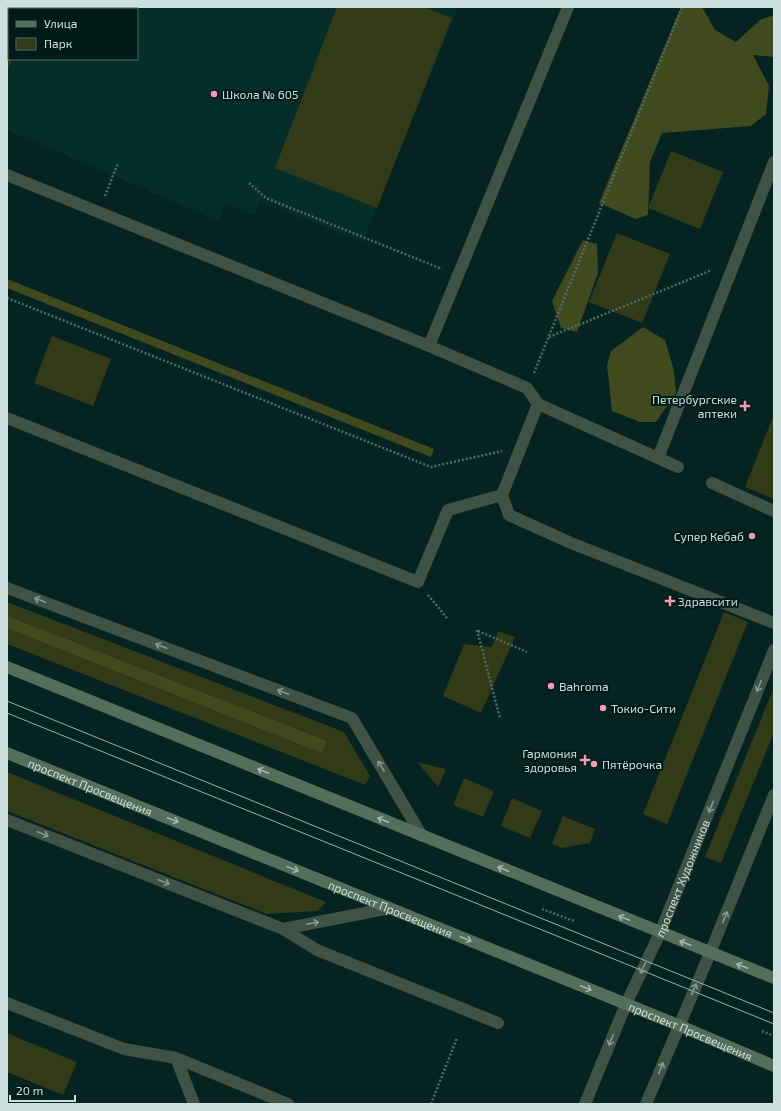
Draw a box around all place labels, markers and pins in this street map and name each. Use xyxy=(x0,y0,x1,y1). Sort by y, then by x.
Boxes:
place label: Школа № 605 xyxy=(222,87,298,101)
marker: Школа № 605 xyxy=(209,89,219,99)
place label: Петербургские аптеки xyxy=(652,392,737,420)
marker: Петербургские аптеки xyxy=(740,401,750,411)
place label: Супер Кебаб xyxy=(674,529,744,544)
marker: Супер Кебаб xyxy=(747,531,757,541)
place label: Здравсити xyxy=(678,594,738,608)
marker: Здравсити xyxy=(665,596,675,606)
place label: Bahroma xyxy=(559,679,609,693)
marker: Bahroma xyxy=(546,681,556,691)
place label: Токио-Сити xyxy=(611,701,676,715)
marker: Токио-Сити xyxy=(598,703,608,713)
place label: Гармония здоровья xyxy=(522,746,577,774)
marker: Гармония здоровья xyxy=(580,755,590,765)
place label: Пятёрочка xyxy=(602,757,662,771)
marker: Пятёрочка xyxy=(589,759,599,769)

